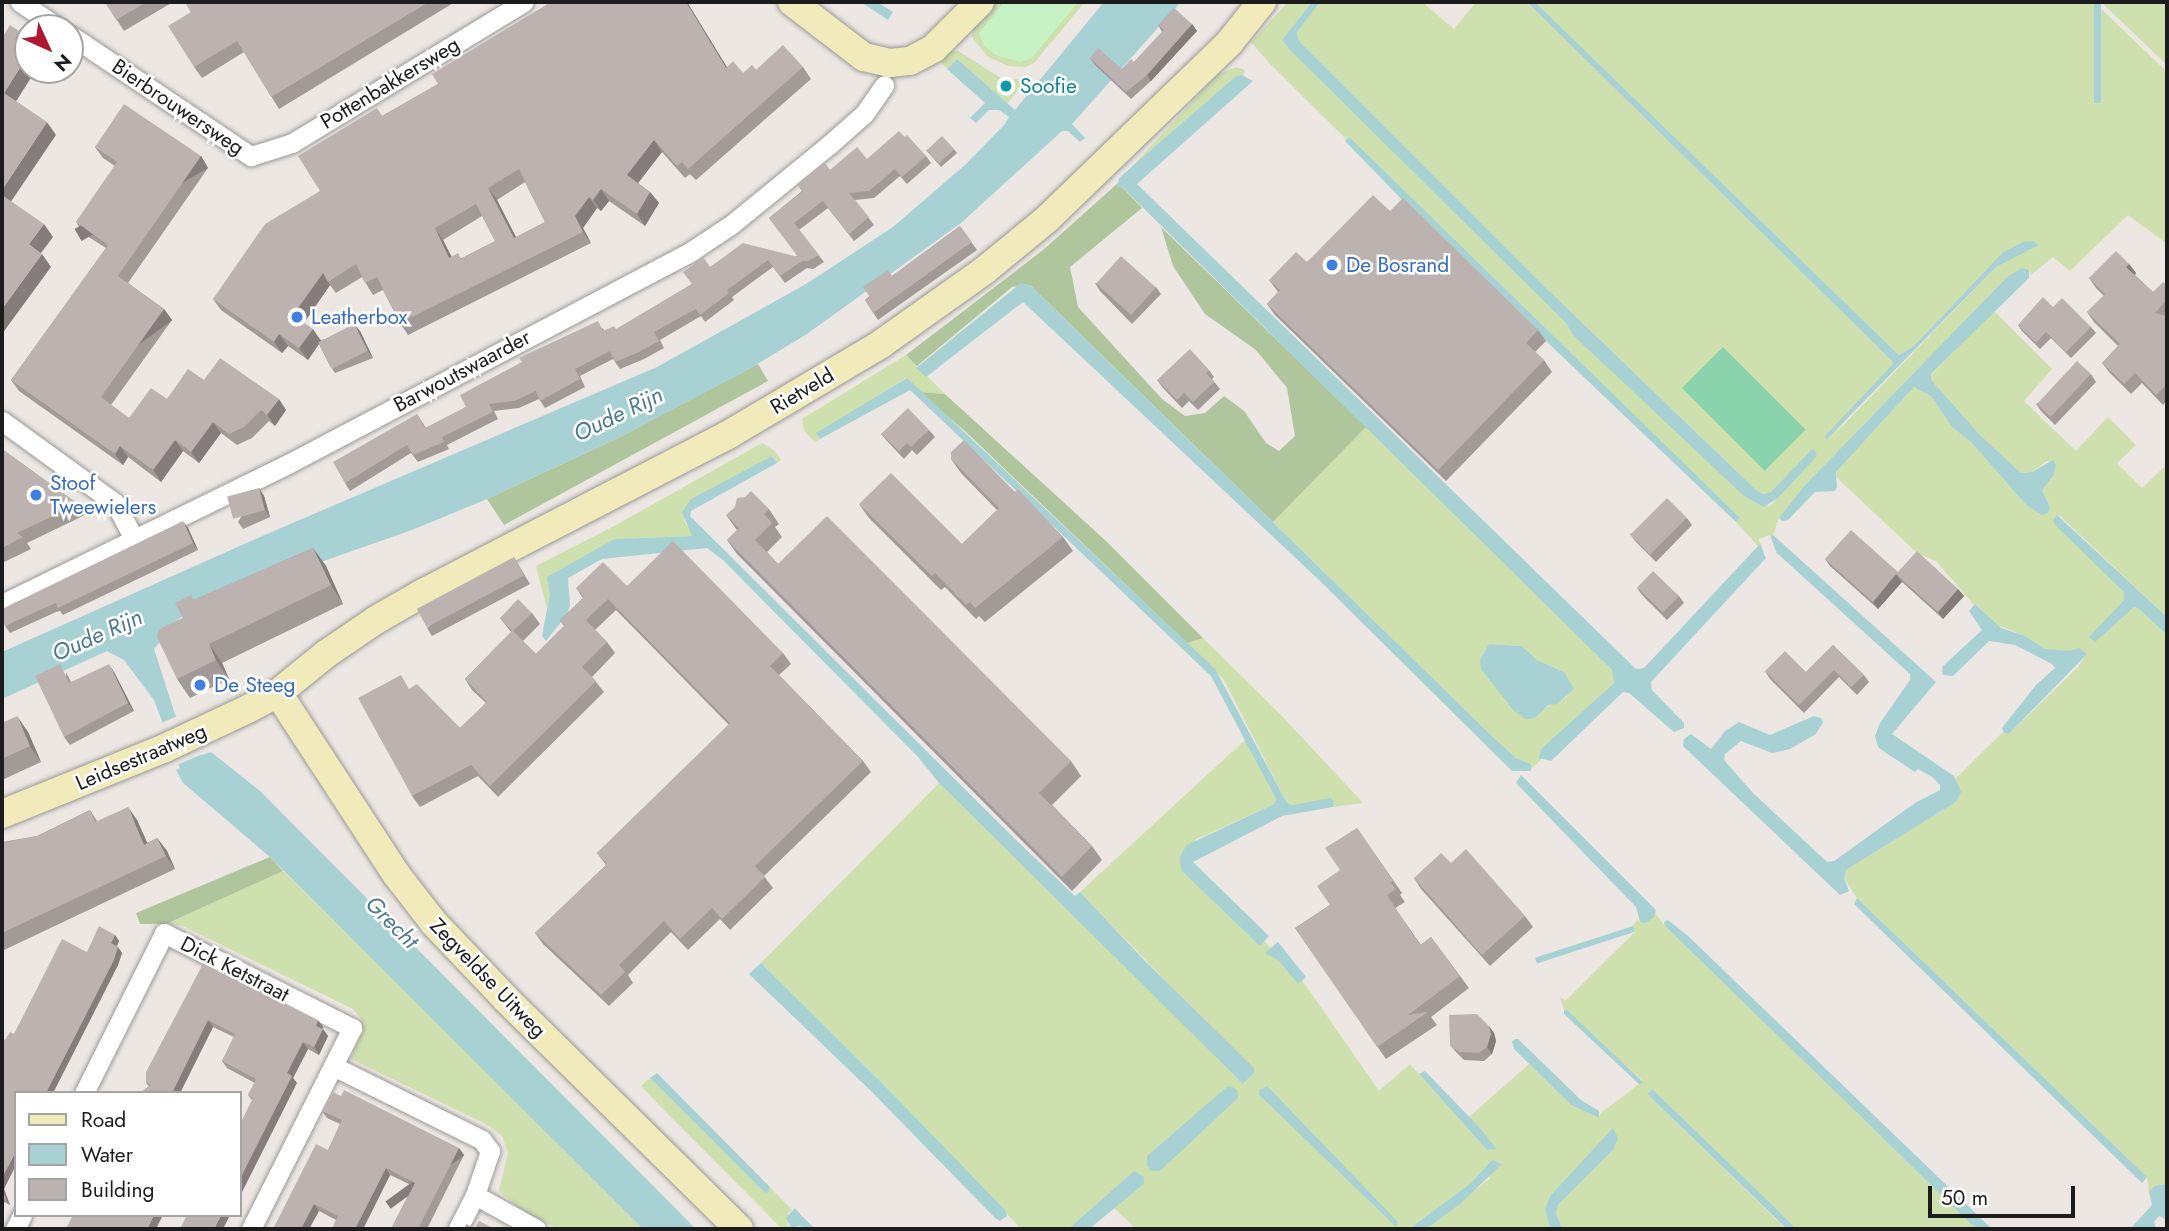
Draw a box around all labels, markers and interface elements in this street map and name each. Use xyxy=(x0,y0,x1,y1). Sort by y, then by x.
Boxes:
north arrow xyxy=(14,14,84,84)
street label: Pottenbakkersweg xyxy=(316,32,464,134)
text: N xyxy=(48,48,78,78)
street label: Bierbrouwersweg xyxy=(107,54,249,160)
place label: Soofie xyxy=(1020,73,1077,99)
marker: Soofie xyxy=(998,78,1014,94)
place label: De Bosrand xyxy=(1346,252,1449,278)
marker: De Bosrand xyxy=(1324,257,1340,273)
place label: Leatherbox xyxy=(311,304,407,330)
marker: Leatherbox xyxy=(289,309,305,325)
street label: Barwoutswaarder xyxy=(389,324,535,418)
street label: Rietveld xyxy=(766,362,838,420)
water label: Oude Rijn xyxy=(569,381,667,447)
place label: Stoof Tweewielers xyxy=(50,470,156,520)
marker: Stoof Tweewielers xyxy=(28,487,44,503)
water label: Oude Rijn xyxy=(48,603,146,667)
place label: De Steeg xyxy=(214,672,296,698)
marker: De Steeg xyxy=(192,677,208,693)
street label: Leidsestraatweg xyxy=(72,718,210,796)
water label: Grecht xyxy=(360,890,424,954)
street label: Zegveldse Uitweg xyxy=(425,913,551,1043)
street label: Dick Ketstraat xyxy=(177,931,293,1007)
legend xyxy=(14,1091,242,1217)
text: Road xyxy=(81,1105,126,1135)
text: Water xyxy=(81,1140,133,1170)
scale bar xyxy=(1931,1172,2078,1216)
text: Building xyxy=(81,1175,154,1205)
text: 50 m xyxy=(1941,1183,1988,1213)

